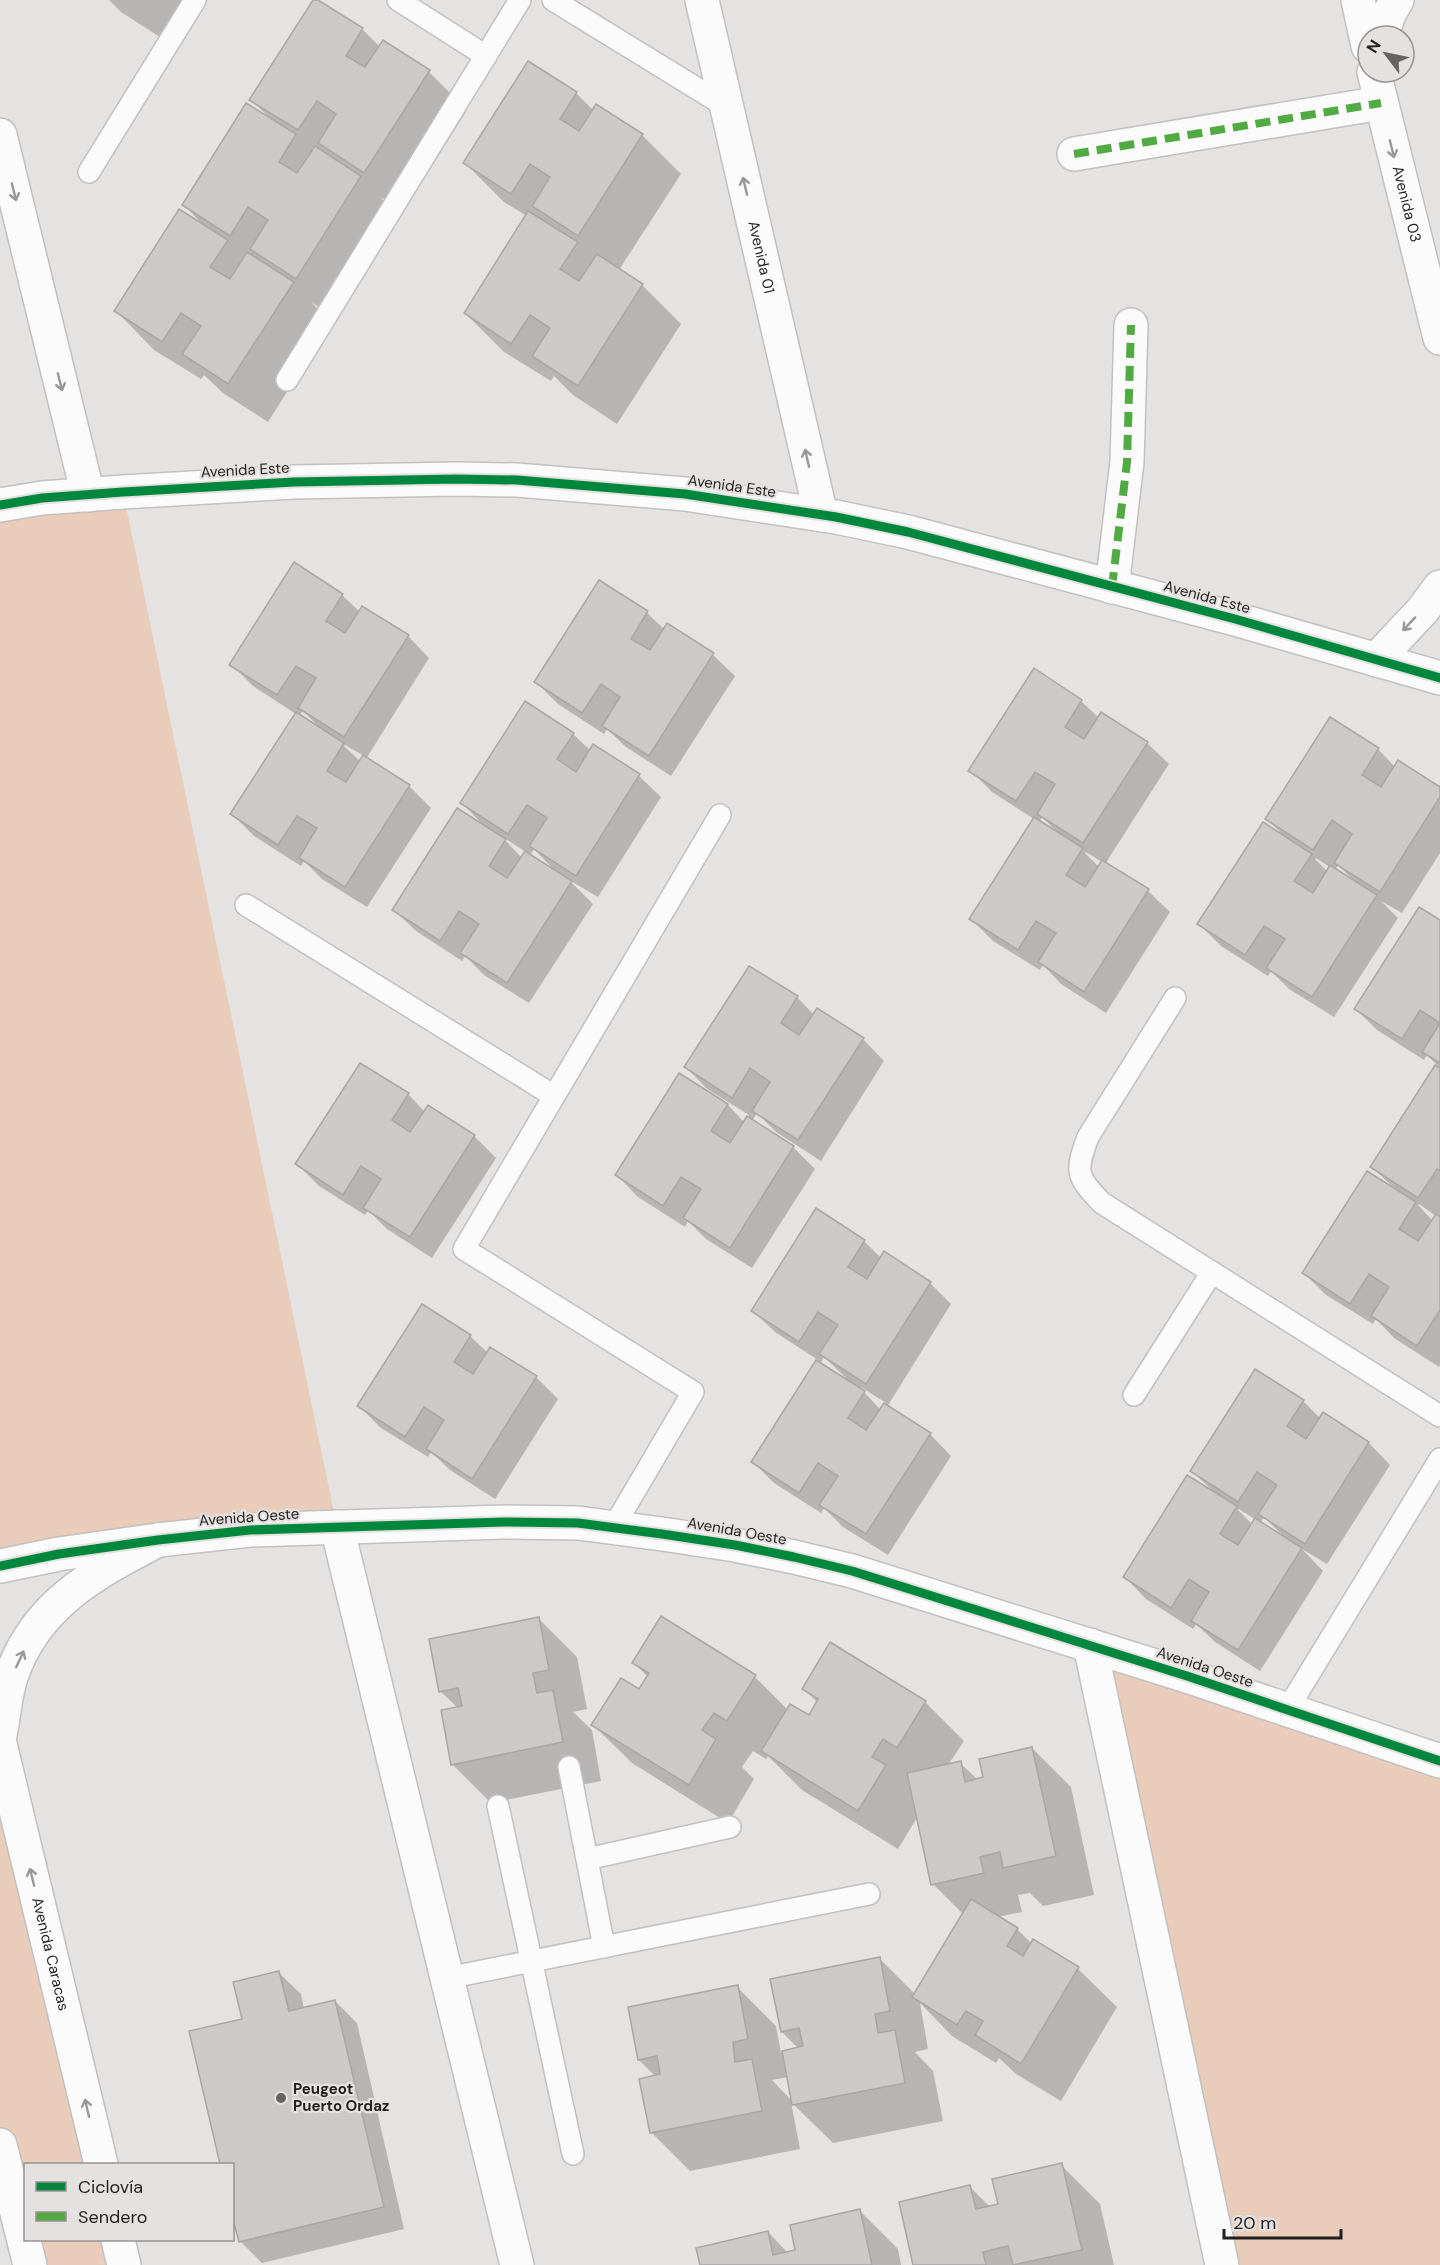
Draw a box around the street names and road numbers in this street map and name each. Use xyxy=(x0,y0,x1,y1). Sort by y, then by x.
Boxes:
street label: Avenida 03 xyxy=(1388,164,1426,244)
street label: Avenida 01 xyxy=(743,219,780,296)
street label: Avenida Este xyxy=(200,458,290,482)
street label: Avenida Este xyxy=(687,470,777,502)
street label: Avenida Este xyxy=(1161,576,1253,618)
street label: Avenida Oeste xyxy=(198,1504,300,1530)
street label: Avenida Oeste xyxy=(686,1512,788,1550)
street label: Avenida Oeste xyxy=(1154,1642,1256,1692)
street label: Avenida Caracas xyxy=(27,1895,74,2013)

